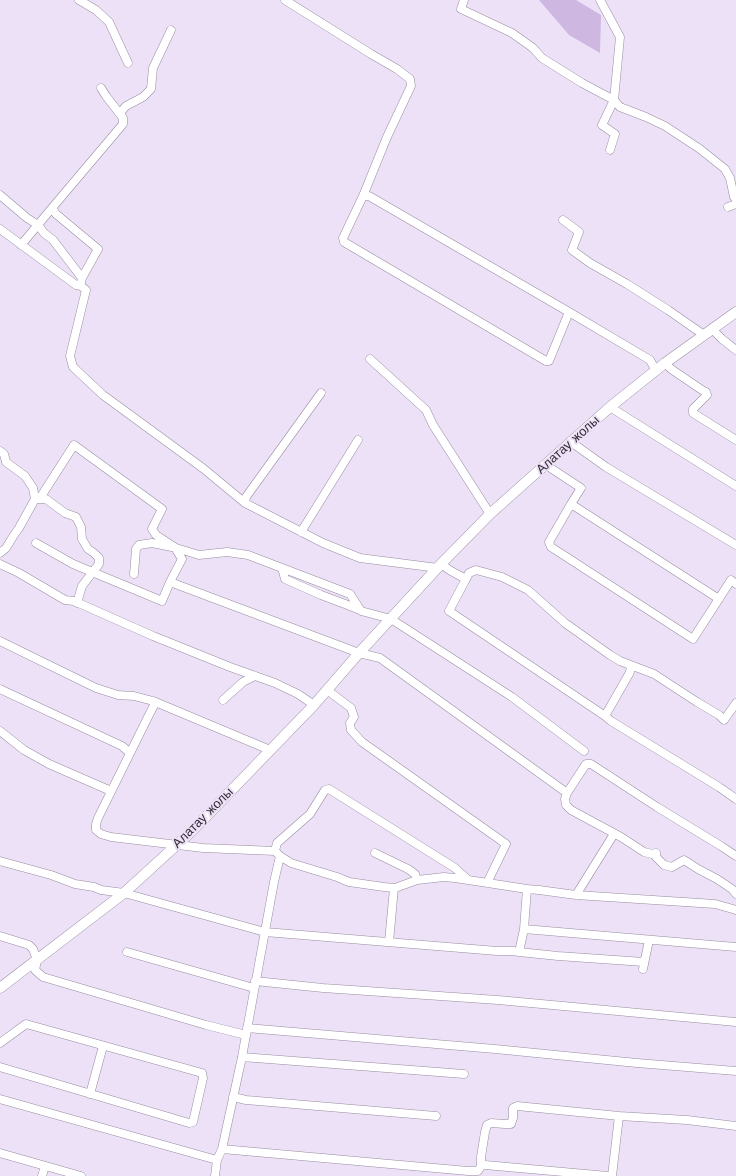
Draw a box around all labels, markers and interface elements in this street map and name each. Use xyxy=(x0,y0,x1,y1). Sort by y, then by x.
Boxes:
street label: Алатау жолы xyxy=(533,413,603,477)
street label: Алатау жолы xyxy=(169,784,237,852)

